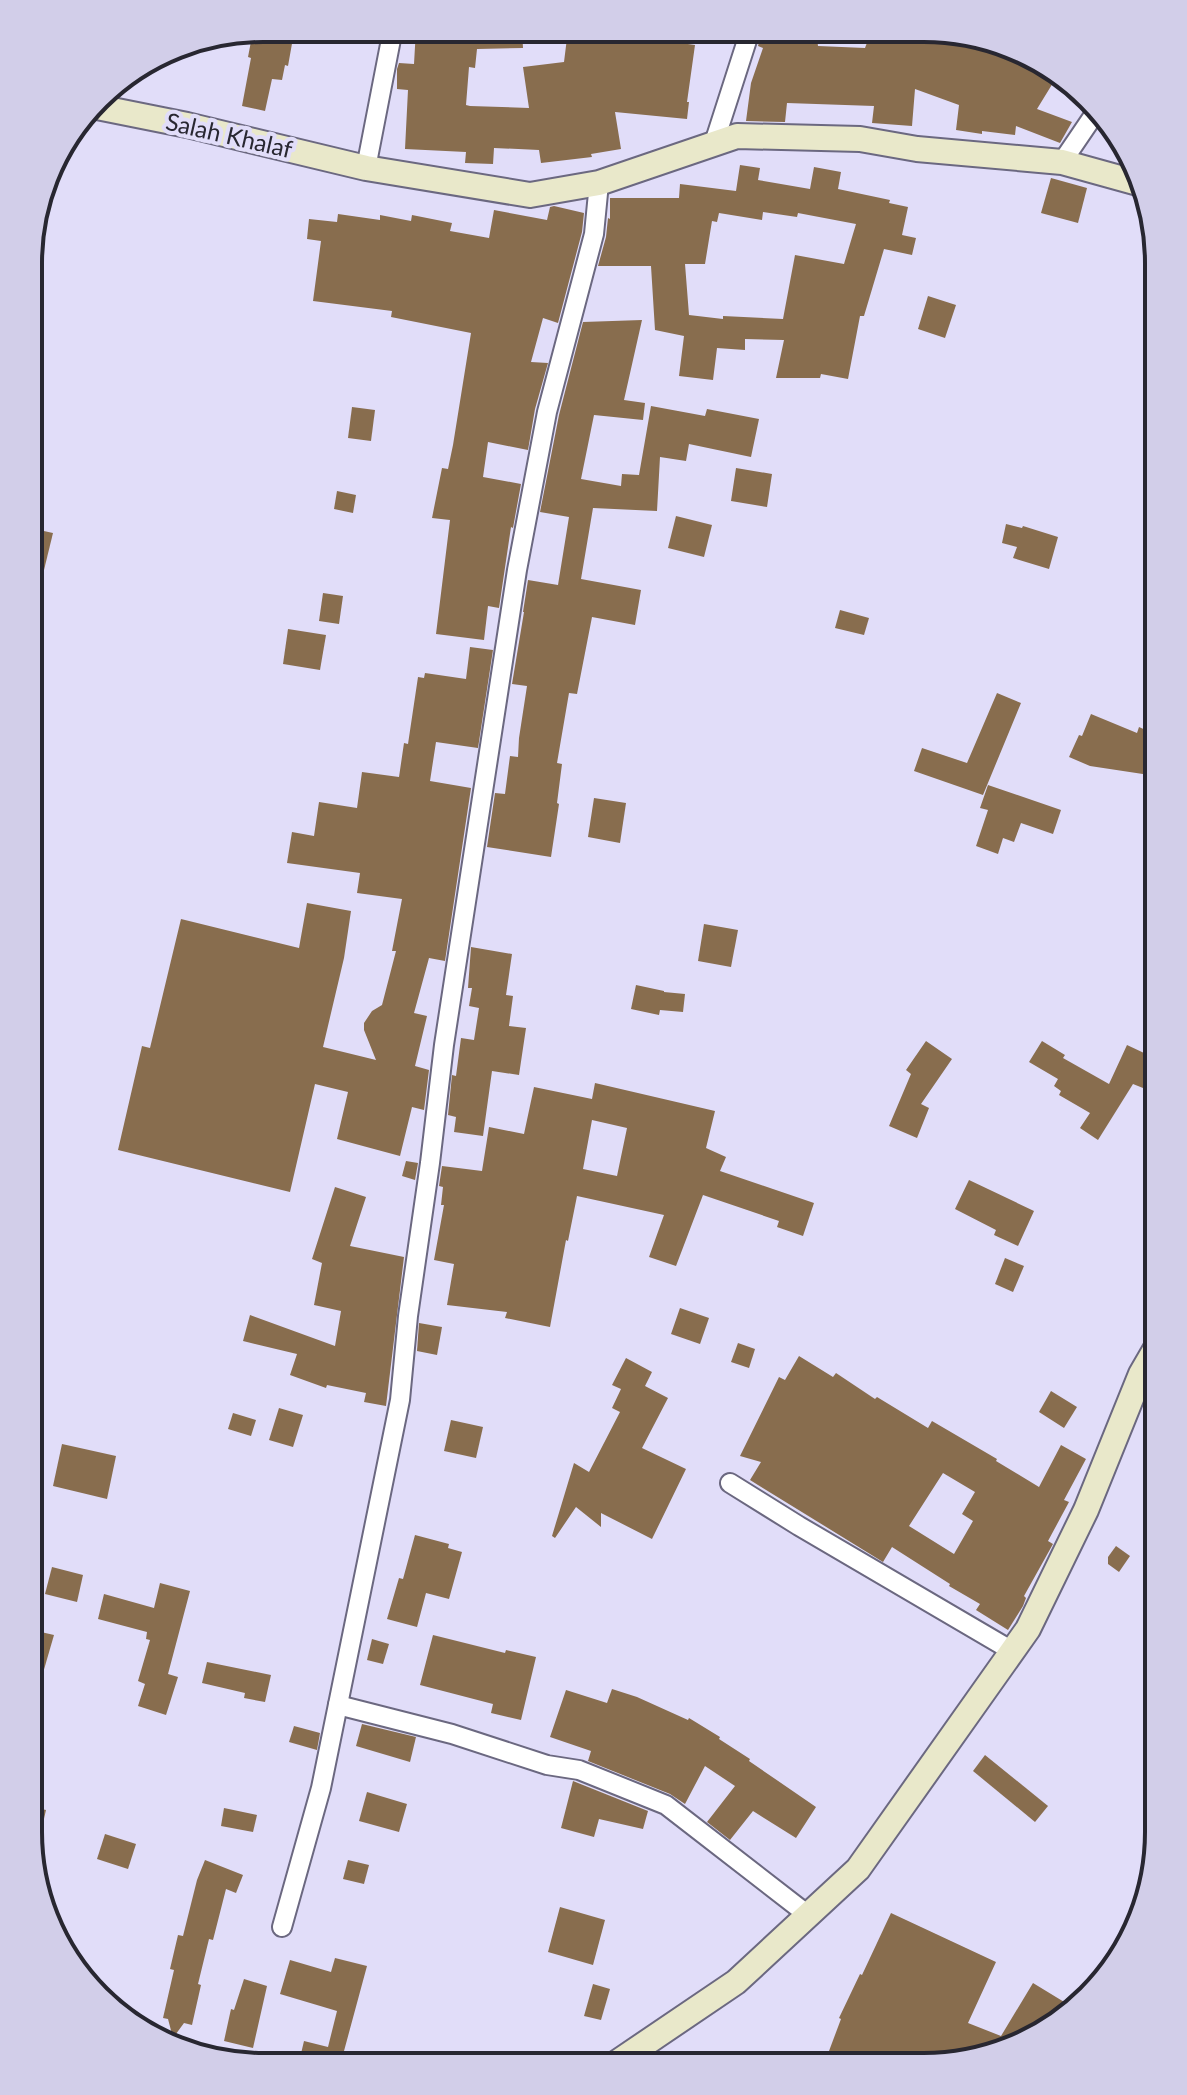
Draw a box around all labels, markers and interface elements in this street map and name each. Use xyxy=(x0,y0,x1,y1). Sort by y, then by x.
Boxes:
street label: Salah Khalaf xyxy=(163,106,296,163)

